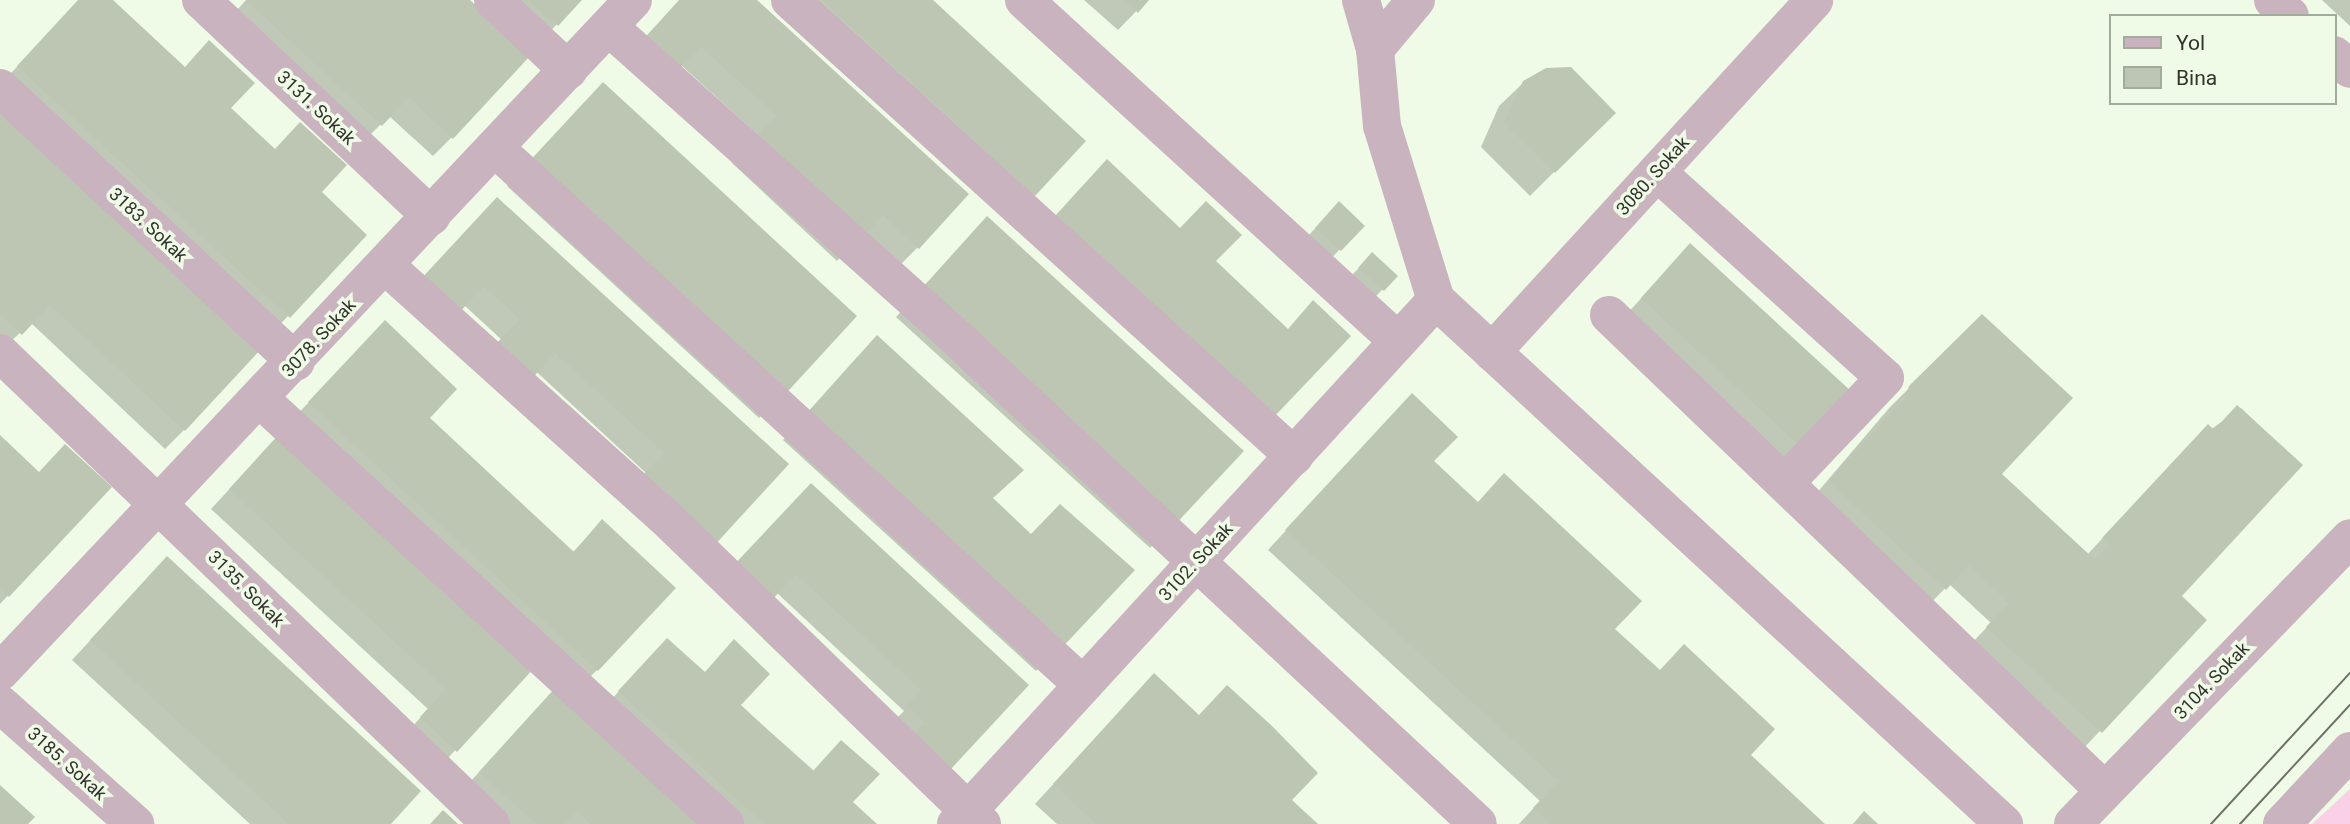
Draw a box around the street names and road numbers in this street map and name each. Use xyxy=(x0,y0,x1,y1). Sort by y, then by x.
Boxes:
street label: 3131. Sokak xyxy=(273,66,359,150)
street label: 3080. Sokak xyxy=(1612,132,1694,220)
street label: 3183. Sokak xyxy=(105,183,191,267)
street label: 3078. Sokak xyxy=(277,295,361,381)
street label: 3102. Sokak xyxy=(1154,519,1238,605)
street label: 3135. Sokak xyxy=(203,546,289,632)
street label: 3104. Sokak xyxy=(2170,638,2254,724)
street label: 3185. Sokak xyxy=(23,723,111,805)

